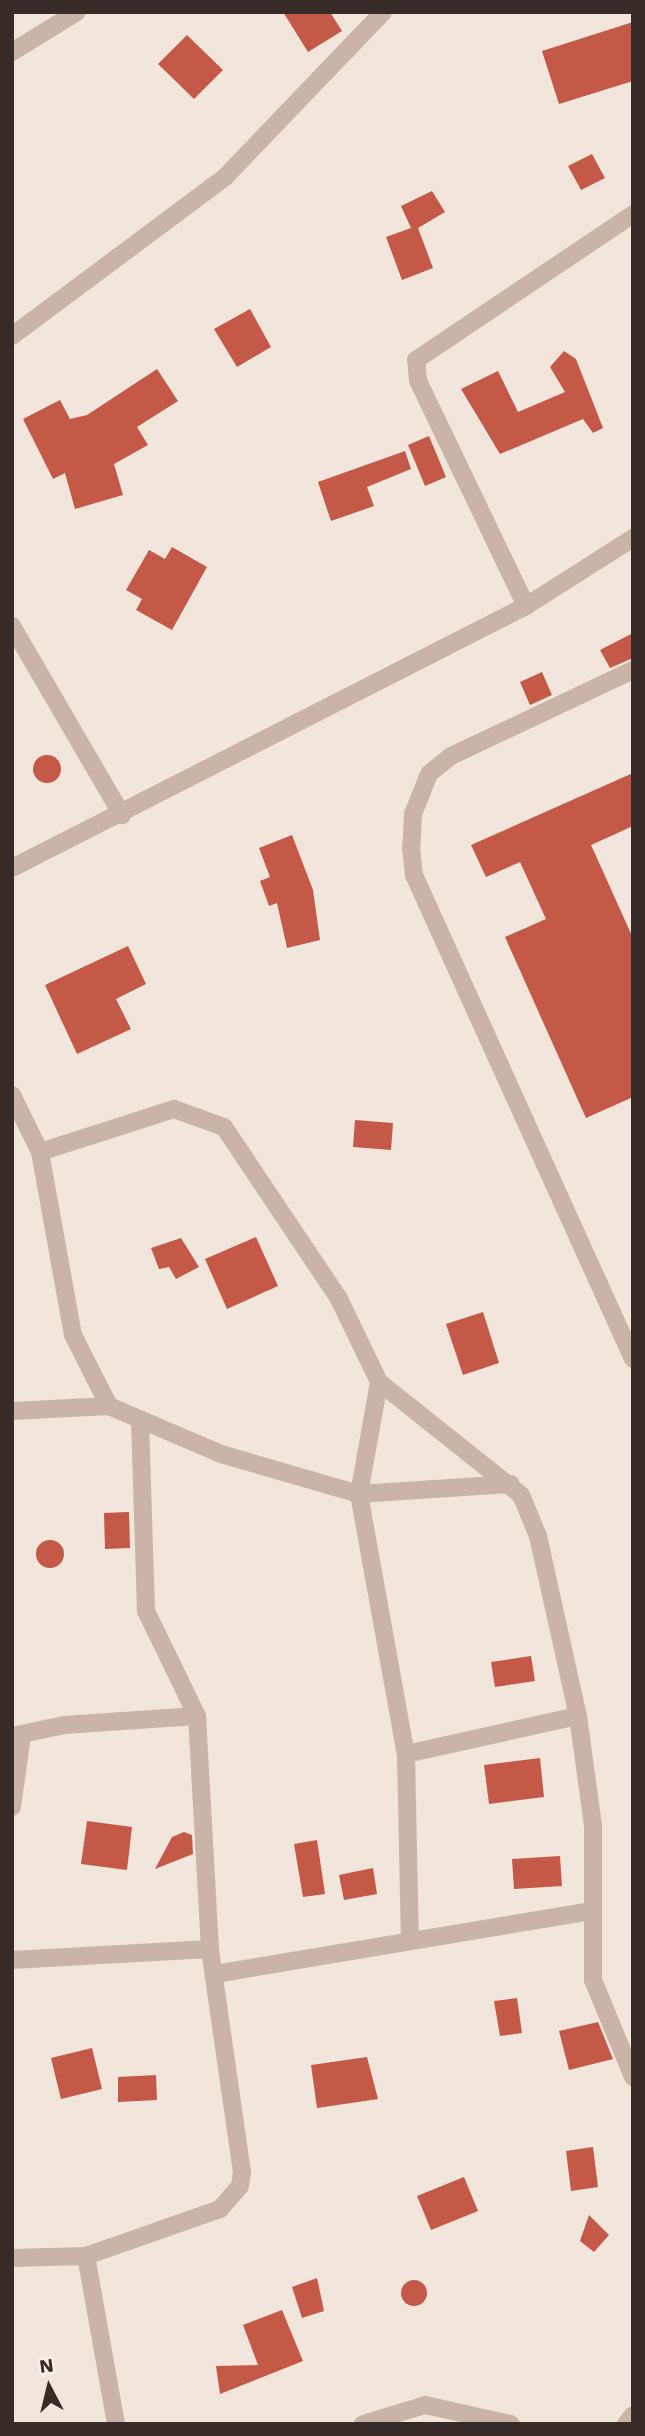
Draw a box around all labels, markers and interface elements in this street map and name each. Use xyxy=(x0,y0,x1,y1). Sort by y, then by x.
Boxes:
north arrow xyxy=(14,2352,84,2422)
text: N xyxy=(38,2353,55,2378)

